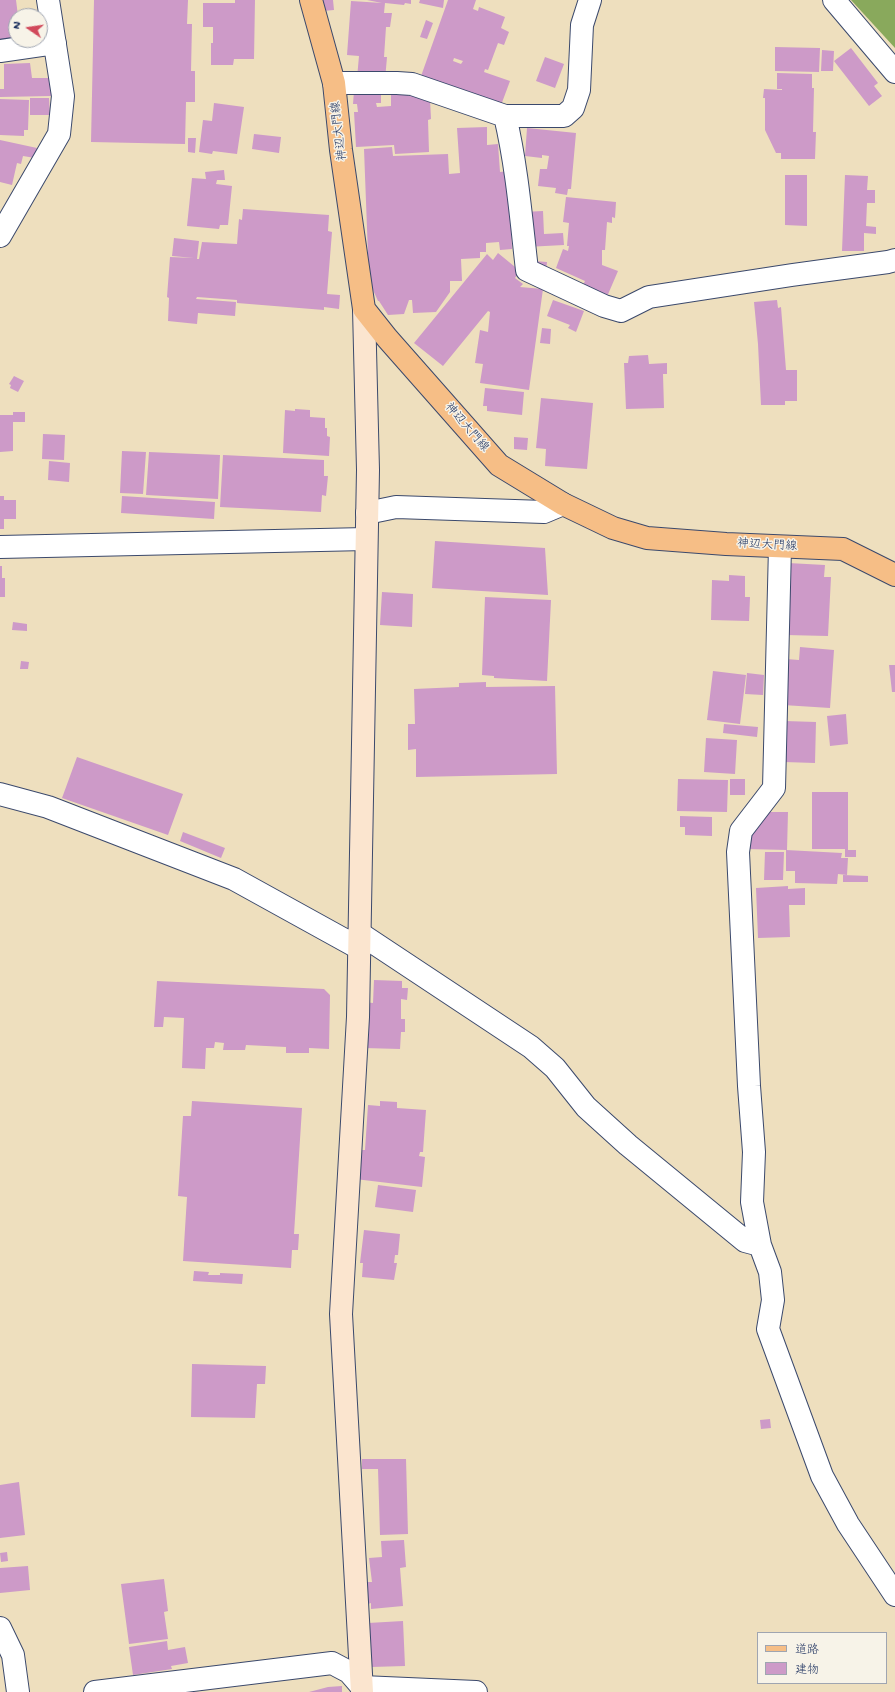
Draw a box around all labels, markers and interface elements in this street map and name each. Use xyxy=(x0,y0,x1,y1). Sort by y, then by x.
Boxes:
north arrow xyxy=(8,8,48,48)
text: N xyxy=(11,21,24,30)
street label: 神辺大門線 xyxy=(329,100,351,162)
street label: 神辺大門線 xyxy=(441,401,491,455)
street label: 神辺大門線 xyxy=(737,537,797,555)
legend xyxy=(757,1632,887,1684)
text: 道路 xyxy=(795,1644,819,1658)
text: 建物 xyxy=(795,1664,819,1678)

